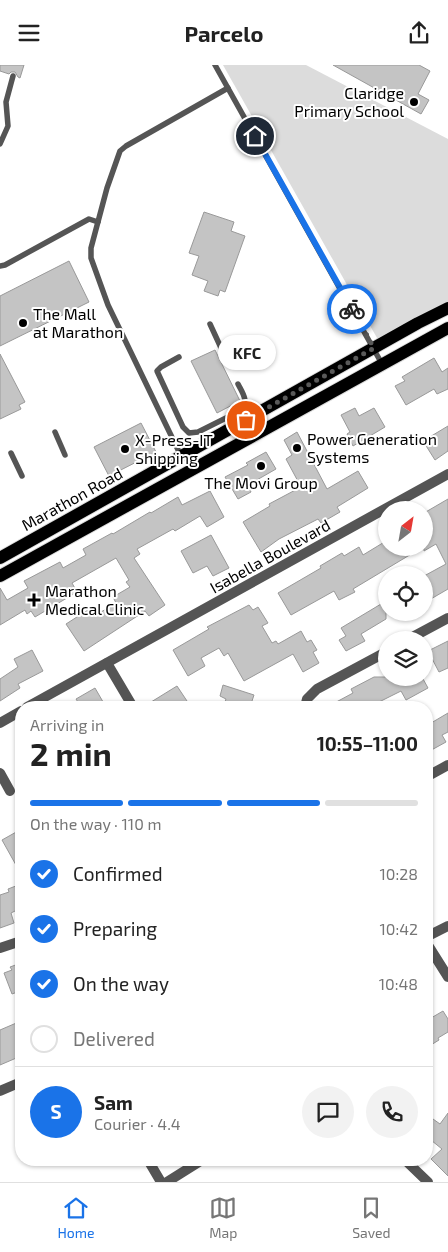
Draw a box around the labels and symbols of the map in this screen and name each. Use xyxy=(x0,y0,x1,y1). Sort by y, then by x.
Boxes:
place label: Claridge Primary School xyxy=(294,83,404,120)
marker: Claridge Primary School xyxy=(408,96,420,108)
pin xyxy=(234,115,276,157)
courier xyxy=(327,284,377,334)
place label: The Mall at Marathon xyxy=(33,304,123,341)
marker: The Mall at Marathon xyxy=(17,317,29,329)
callout: KFC xyxy=(217,335,275,370)
pin xyxy=(225,399,267,441)
place label: Power Generation Systems xyxy=(307,429,437,466)
place label: X-Press-IT Shipping xyxy=(135,430,213,467)
marker: Power Generation Systems xyxy=(291,442,303,454)
marker: X-Press-IT Shipping xyxy=(119,443,131,455)
marker: The Movi Group xyxy=(255,460,267,472)
street label: Marathon Road xyxy=(18,463,125,534)
place label: The Movi Group xyxy=(204,473,318,492)
north arrow xyxy=(378,501,432,556)
street label: Isabella Boulevard xyxy=(206,515,333,597)
place label: Marathon Medical Clinic xyxy=(45,581,144,618)
marker: Marathon Medical Clinic xyxy=(27,593,41,607)

